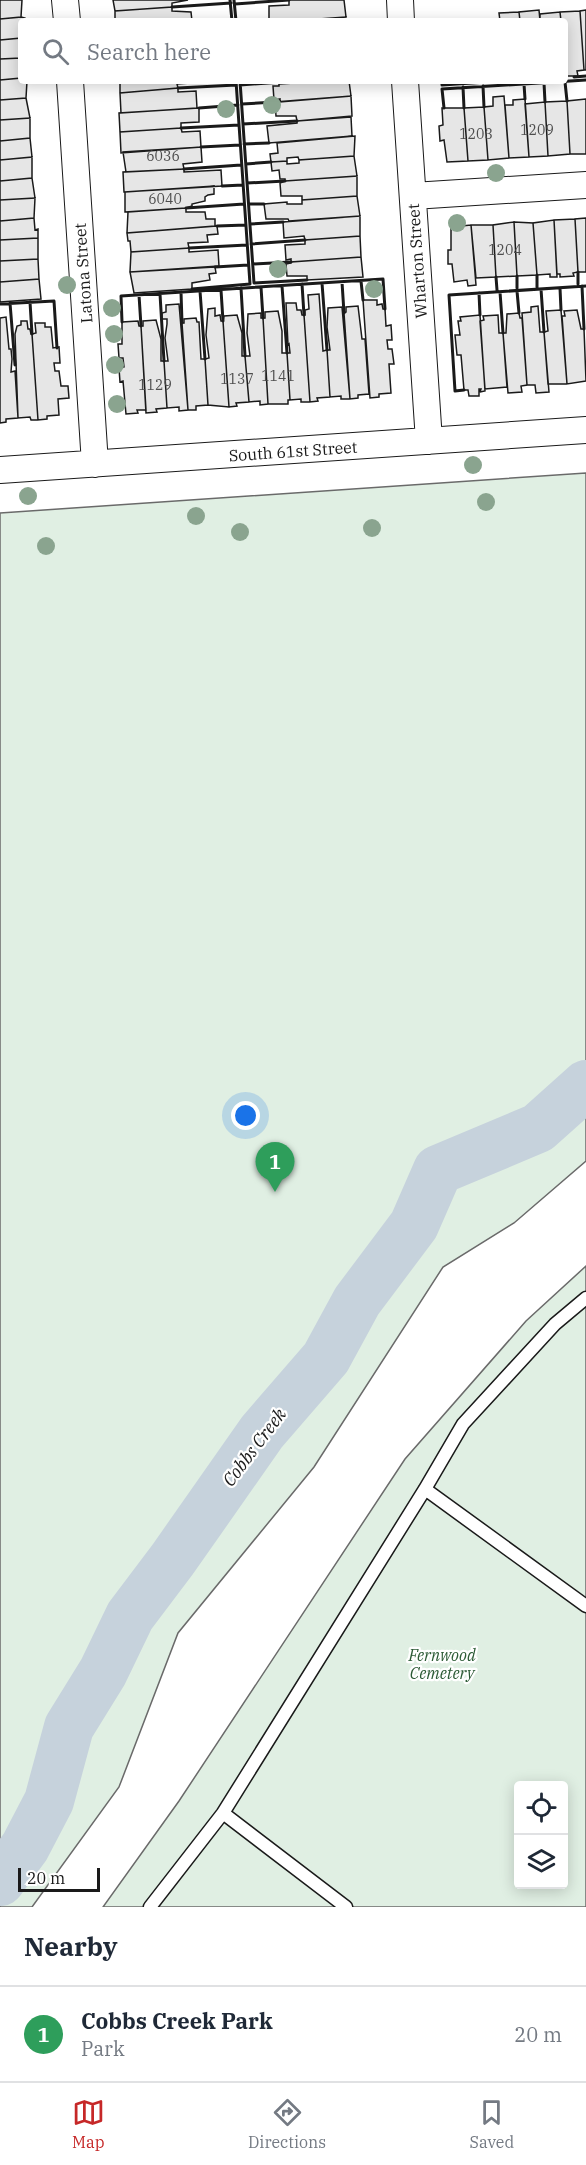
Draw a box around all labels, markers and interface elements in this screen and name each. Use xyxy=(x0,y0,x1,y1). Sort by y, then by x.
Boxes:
search box xyxy=(18,18,568,84)
icon: search xyxy=(39,35,72,68)
text: Search here xyxy=(87,37,211,66)
house number: 1209 xyxy=(520,121,554,139)
house number: 1203 xyxy=(459,125,493,143)
house number: 6036 xyxy=(146,147,180,165)
house number: 6040 xyxy=(148,190,182,208)
street label: Wharton Street xyxy=(403,203,431,319)
street label: Latona Street xyxy=(69,222,96,324)
house number: 1204 xyxy=(488,241,522,259)
house number: 1141 xyxy=(261,367,295,385)
house number: 1137 xyxy=(220,370,254,388)
house number: 1129 xyxy=(138,376,172,394)
street label: South 61st Street xyxy=(228,437,358,465)
your location xyxy=(231,1101,260,1130)
pin: 1 xyxy=(256,1142,294,1192)
water label: Cobbs Creek xyxy=(217,1403,291,1491)
park label: Fernwood Cemetery xyxy=(407,1645,476,1683)
map controls xyxy=(514,1781,568,1889)
button: locate xyxy=(514,1781,568,1835)
button: layers xyxy=(514,1835,568,1889)
scale bar xyxy=(18,1865,100,1892)
text: 20 m xyxy=(27,1868,65,1888)
text: Nearby xyxy=(24,1929,118,1963)
text: Cobbs Creek Park xyxy=(81,2006,273,2035)
text: 1 xyxy=(38,2021,50,2048)
text: 20 m xyxy=(514,2021,562,2048)
text: Park xyxy=(81,2035,125,2062)
tab: Map xyxy=(72,2096,105,2152)
tab: Directions xyxy=(248,2096,326,2152)
tab: Saved xyxy=(469,2096,514,2152)

